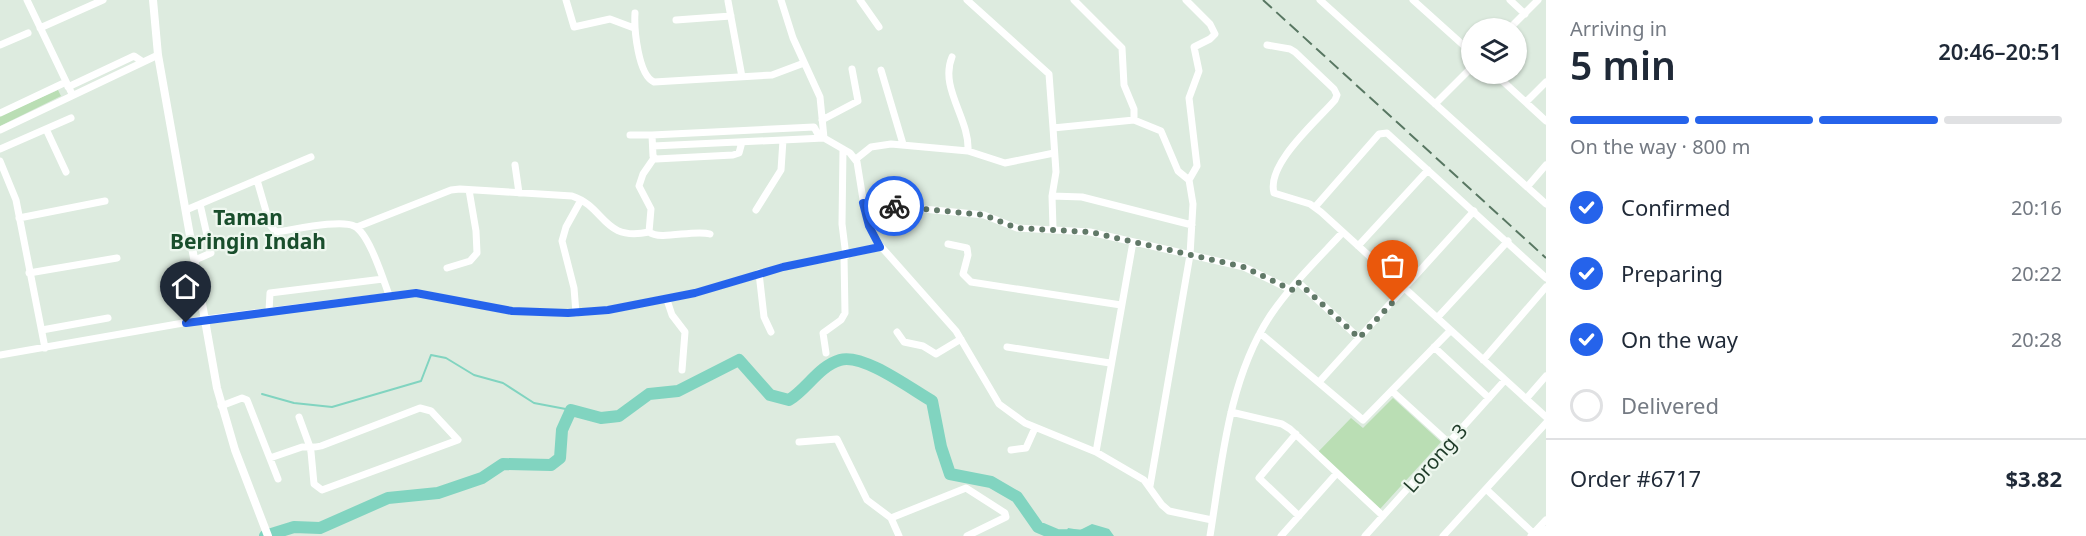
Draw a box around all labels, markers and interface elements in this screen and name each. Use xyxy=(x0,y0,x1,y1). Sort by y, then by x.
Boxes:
text: Arriving in xyxy=(1570,15,1667,42)
map controls xyxy=(1461,18,1527,84)
button: layers xyxy=(1461,18,1527,84)
text: 20:46–20:51 xyxy=(1938,36,2062,66)
text: 5 min xyxy=(1570,38,1676,91)
text: On the way · 800 m xyxy=(1570,133,1750,160)
courier xyxy=(864,176,924,236)
icon: bike xyxy=(878,190,911,223)
icon: check xyxy=(1570,191,1603,224)
text: Confirmed xyxy=(1621,192,1731,222)
text: 20:16 xyxy=(2011,194,2062,221)
district label: Taman Beringin Indah xyxy=(170,203,326,255)
pin xyxy=(1367,240,1418,302)
icon: bag xyxy=(1376,249,1409,282)
icon: check xyxy=(1570,257,1603,290)
text: Preparing xyxy=(1621,258,1723,288)
text: 20:22 xyxy=(2011,260,2062,287)
pin xyxy=(160,261,211,323)
icon: home xyxy=(169,270,202,303)
icon: check xyxy=(1570,323,1603,356)
text: On the way xyxy=(1621,324,1738,354)
text: 20:28 xyxy=(2011,326,2062,353)
text: Delivered xyxy=(1621,390,1719,420)
street label: Lorong 3 xyxy=(1397,418,1473,498)
text: Order #6717 xyxy=(1570,463,1701,493)
text: $3.82 xyxy=(2005,463,2062,493)

